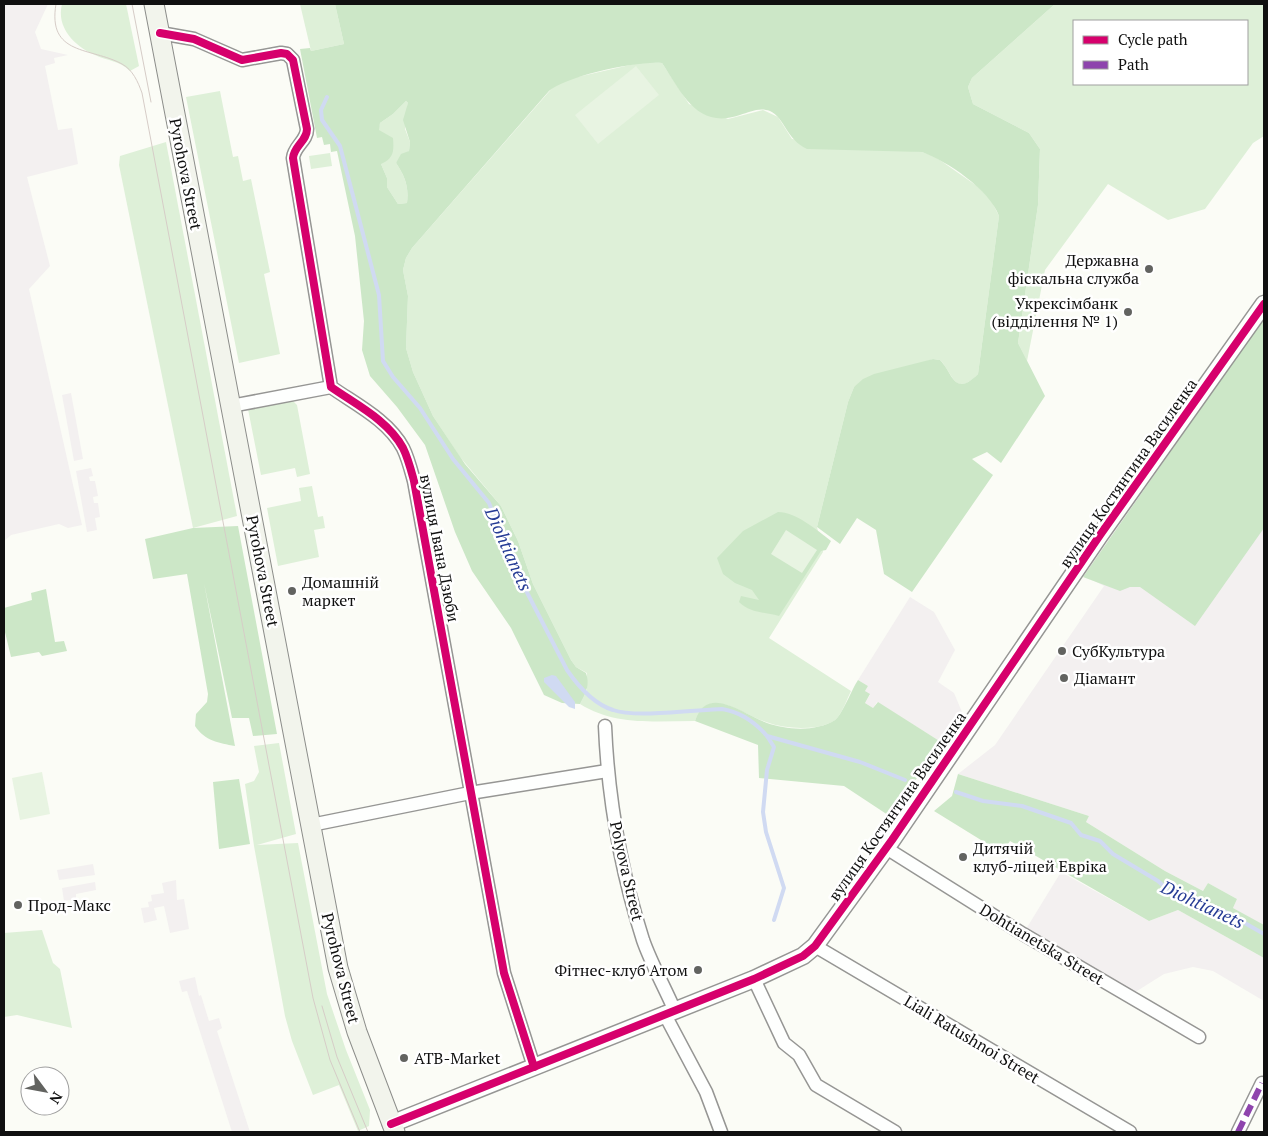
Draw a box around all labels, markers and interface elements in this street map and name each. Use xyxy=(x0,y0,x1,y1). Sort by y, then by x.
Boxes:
legend xyxy=(1073,20,1248,85)
text: Cycle path xyxy=(1118,29,1188,49)
text: Path xyxy=(1118,54,1149,74)
street label: Pyrohova Street xyxy=(164,116,208,232)
place label: Державна фіскальна служба xyxy=(1008,249,1139,289)
marker: Державна фіскальна служба xyxy=(1143,263,1155,275)
place label: Укрексімбанк (відділення № 1) xyxy=(991,292,1118,332)
marker: Укрексімбанк (відділення № 1) xyxy=(1122,306,1134,318)
street label: вулиця Костянтина Василенка xyxy=(1054,374,1202,572)
street label: вулиця Івана Дзюби xyxy=(415,472,465,624)
water label: Diohtianets xyxy=(479,502,538,595)
street label: Pyrohova Street xyxy=(241,513,285,629)
place label: Домашній маркет xyxy=(302,571,379,611)
marker: Домашній маркет xyxy=(286,585,298,597)
place label: СубКультура xyxy=(1072,640,1165,662)
marker: СубКультура xyxy=(1056,645,1068,657)
place label: Діамант xyxy=(1074,667,1135,689)
marker: Діамант xyxy=(1058,672,1070,684)
street label: вулиця Костянтина Василенка xyxy=(823,707,971,905)
street label: Polyova Street xyxy=(605,819,649,923)
place label: Дитячій клуб-ліцей Евріка xyxy=(973,837,1107,877)
marker: Дитячій клуб-ліцей Евріка xyxy=(957,851,969,863)
water label: Diohtianets xyxy=(1157,874,1249,934)
place label: Прод-Макс xyxy=(28,894,111,916)
street label: Dohtianetska Street xyxy=(976,898,1108,990)
marker: Прод-Макс xyxy=(12,899,24,911)
street label: Pyrohova Street xyxy=(317,910,365,1026)
place label: Фітнес-клуб Атом xyxy=(554,959,688,981)
marker: Фітнес-клуб Атом xyxy=(692,964,704,976)
street label: Liali Ratushnoi Street xyxy=(900,990,1044,1088)
place label: ATB-Market xyxy=(414,1047,500,1069)
marker: ATB-Market xyxy=(398,1052,410,1064)
north arrow xyxy=(20,1066,70,1116)
text: N xyxy=(45,1089,67,1108)

